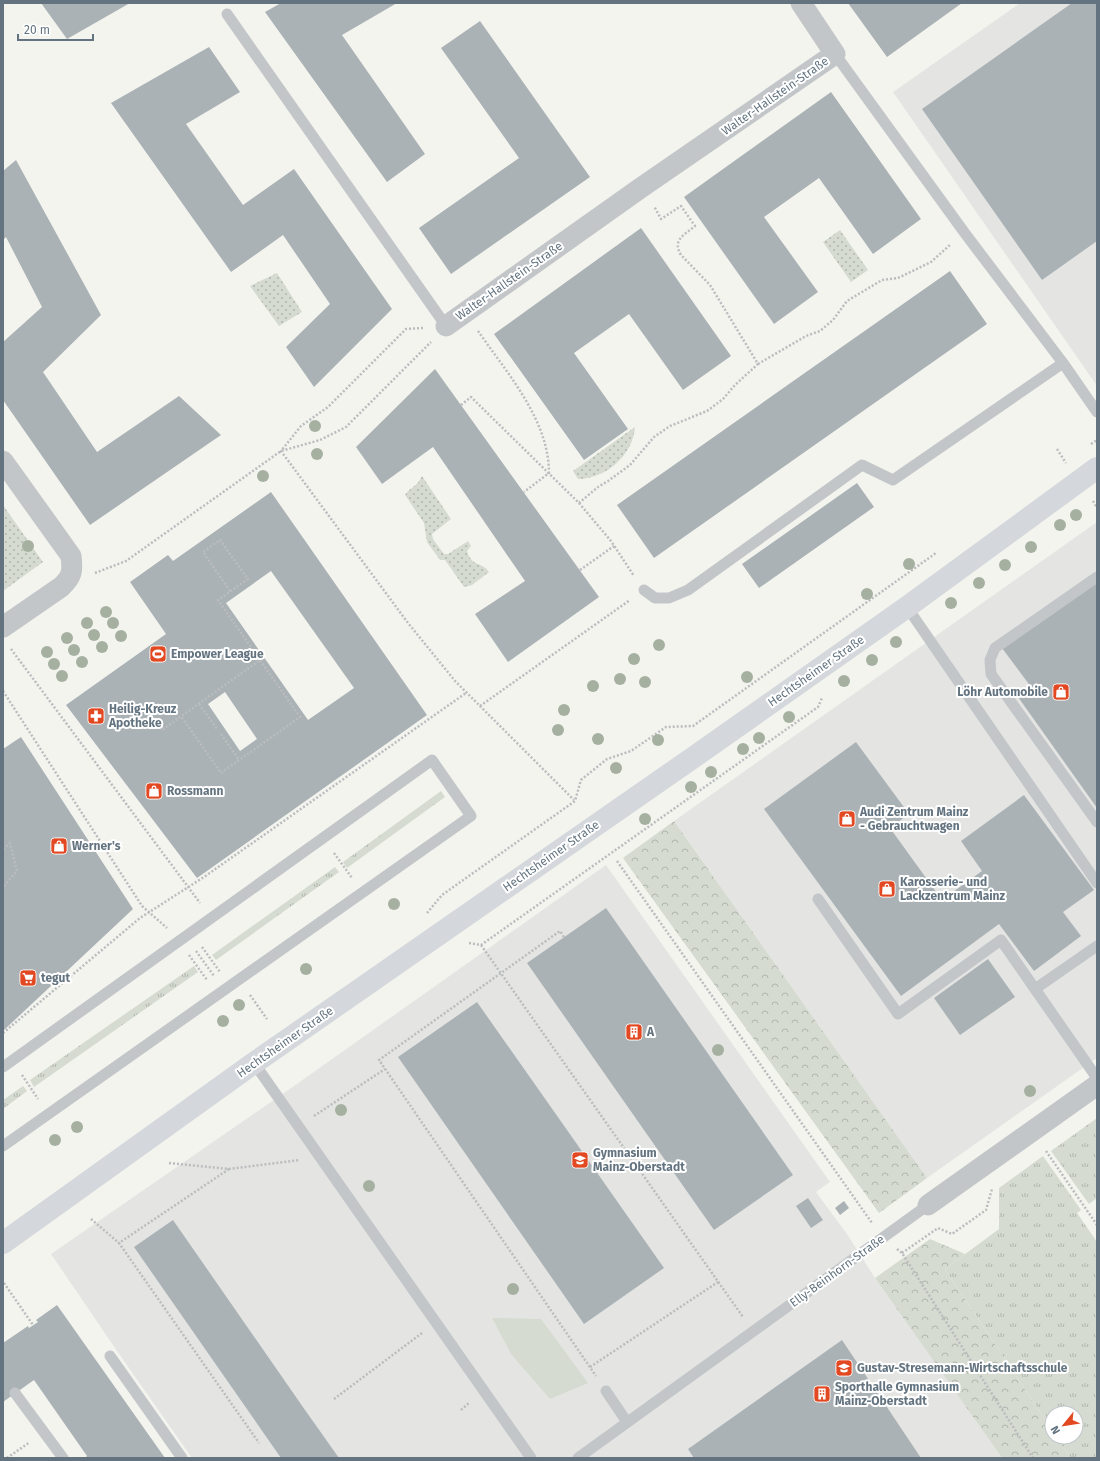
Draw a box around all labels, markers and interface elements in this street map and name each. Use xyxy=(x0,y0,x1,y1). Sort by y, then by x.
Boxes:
scale bar xyxy=(18,16,93,42)
text: 20 m xyxy=(24,23,50,37)
street label: Walter-Hallstein-Straße xyxy=(719,54,831,138)
street label: Walter-Hallstein-Straße xyxy=(453,239,565,323)
street label: Hechtsheimer Straße xyxy=(765,632,867,710)
sports icon: Empower League xyxy=(148,644,168,664)
place label: Empower League xyxy=(171,647,264,661)
shop icon: Löhr Automobile xyxy=(1051,682,1071,702)
place label: Löhr Automobile xyxy=(957,685,1048,699)
place label: Heilig-Kreuz Apotheke xyxy=(108,702,177,730)
pharmacy icon: Heilig-Kreuz Apotheke xyxy=(86,706,106,726)
shop icon: Rossmann xyxy=(144,781,164,801)
place label: Rossmann xyxy=(167,784,223,798)
place label: Audi Zentrum Mainz - Gebrauchtwagen xyxy=(859,805,969,833)
shop icon: Audi Zentrum Mainz - Gebrauchtwagen xyxy=(837,809,857,829)
street label: Hechtsheimer Straße xyxy=(500,817,602,895)
shop icon: Werner's xyxy=(49,836,69,856)
place label: Werner's xyxy=(72,839,121,853)
place label: Karosserie- und Lackzentrum Mainz xyxy=(900,875,1006,903)
shop icon: Karosserie- und Lackzentrum Mainz xyxy=(877,879,897,899)
supermarket icon: tegut xyxy=(18,968,38,988)
place label: tegut xyxy=(41,971,70,985)
street label: Hechtsheimer Straße xyxy=(234,1003,336,1081)
building icon: A xyxy=(624,1022,644,1042)
place label: A xyxy=(646,1025,655,1039)
place label: Gymnasium Mainz-Oberstadt xyxy=(593,1146,685,1174)
school or university icon: Gymnasium Mainz-Oberstadt xyxy=(570,1150,590,1170)
street label: Elly-Beinhorn-Straße xyxy=(787,1232,887,1310)
school or university icon: Gustav-Stresemann-Wirtschaftsschule xyxy=(834,1358,854,1378)
place label: Gustav-Stresemann-Wirtschaftsschule xyxy=(857,1361,1068,1375)
place label: Sporthalle Gymnasium Mainz-Oberstadt xyxy=(835,1380,959,1408)
building icon: Sporthalle Gymnasium Mainz-Oberstadt xyxy=(812,1384,832,1404)
north arrow xyxy=(1044,1405,1084,1445)
text: N xyxy=(1048,1423,1063,1436)

